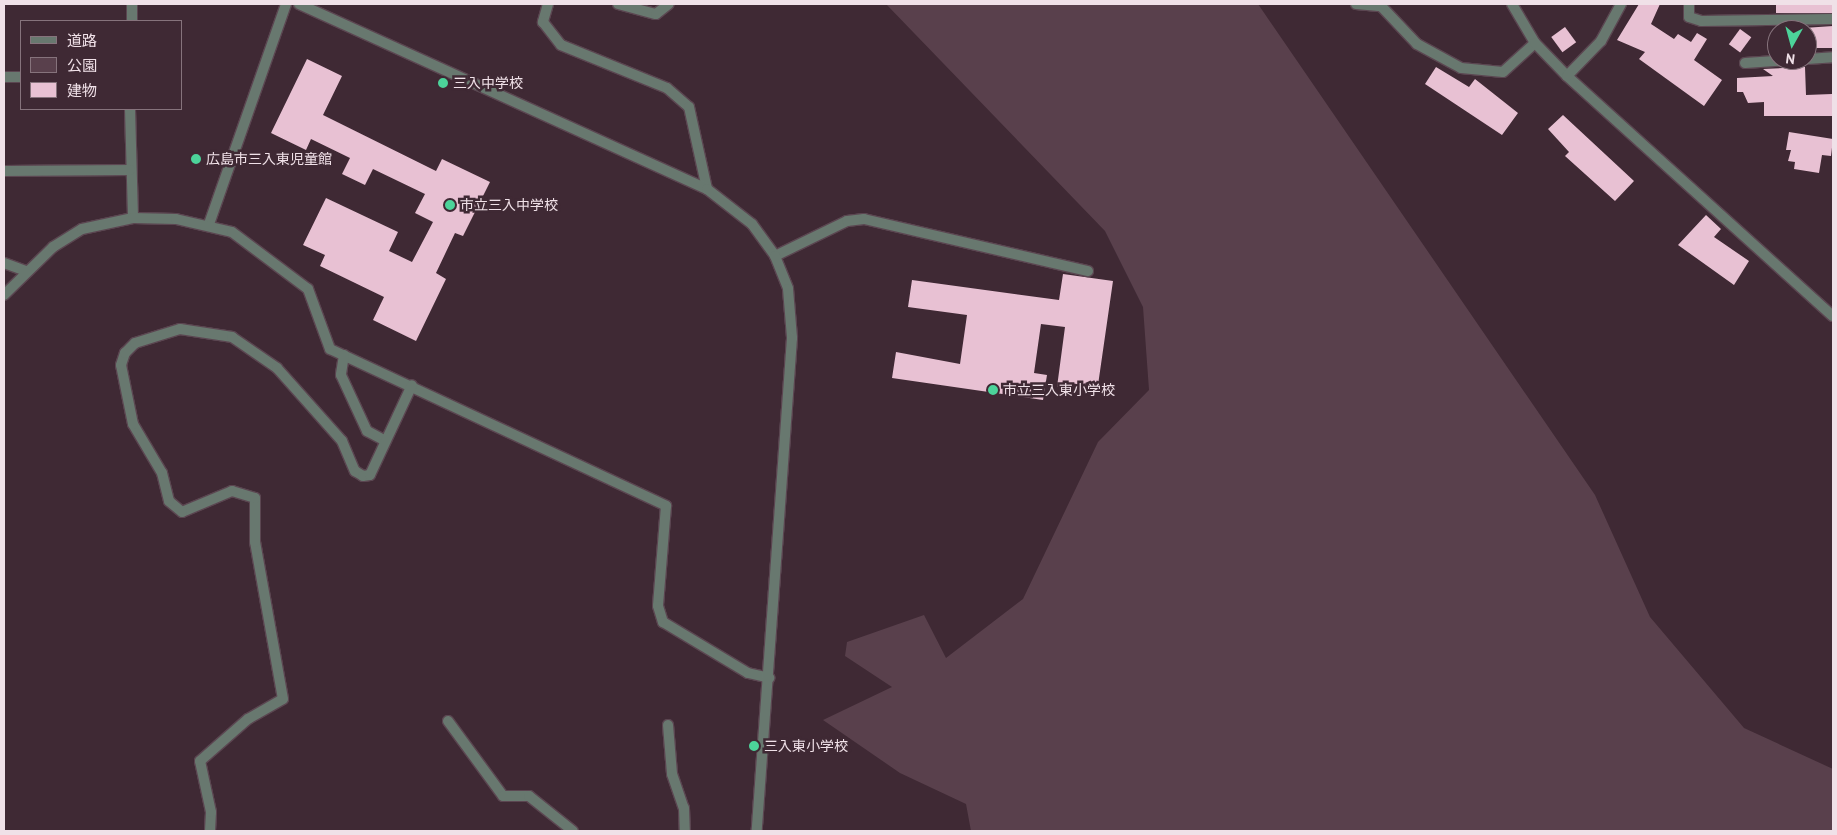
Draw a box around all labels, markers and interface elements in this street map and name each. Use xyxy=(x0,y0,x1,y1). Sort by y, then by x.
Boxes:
legend xyxy=(20,20,182,110)
north arrow xyxy=(1767,20,1817,70)
text: 道路 xyxy=(67,31,97,50)
text: N xyxy=(1785,49,1796,68)
text: 公園 xyxy=(67,56,97,75)
place label: 三入中学校 xyxy=(453,75,523,91)
marker: 三入中学校 xyxy=(437,77,449,89)
text: 建物 xyxy=(67,81,97,100)
place label: 広島市三入東児童館 xyxy=(206,151,332,167)
marker: 広島市三入東児童館 xyxy=(190,153,202,165)
place label: 市立三入中学校 xyxy=(460,197,558,213)
marker: 市立三入中学校 xyxy=(444,199,456,211)
place label: 市立三入東小学校 xyxy=(1003,382,1115,398)
marker: 市立三入東小学校 xyxy=(987,384,999,396)
place label: 三入東小学校 xyxy=(764,738,848,754)
marker: 三入東小学校 xyxy=(748,740,760,752)

